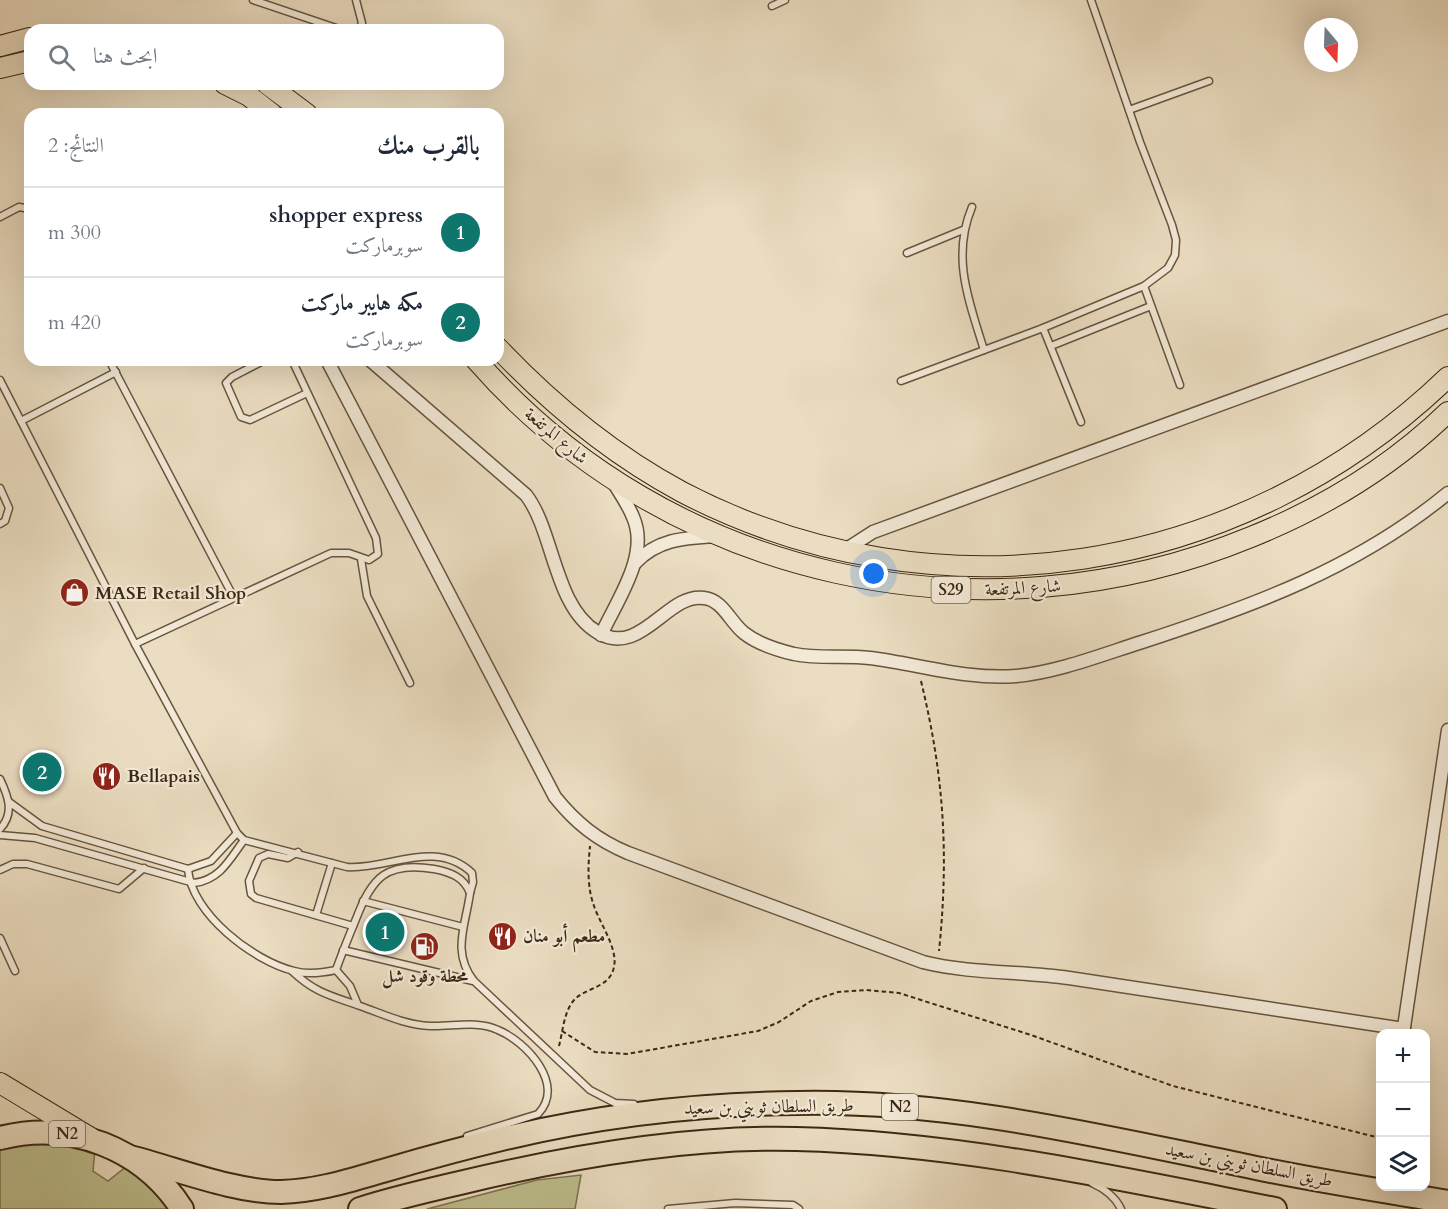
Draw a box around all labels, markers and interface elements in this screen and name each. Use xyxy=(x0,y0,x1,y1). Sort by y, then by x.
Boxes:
north arrow xyxy=(1304,18,1358,72)
search box xyxy=(24,24,504,90)
icon: search xyxy=(45,41,78,74)
text: ابحث هنا xyxy=(93,41,158,71)
text: بالقرب منك xyxy=(377,128,480,163)
text: النتائج: 2 xyxy=(48,132,104,159)
text: shopper express xyxy=(269,200,423,230)
text: 300 m xyxy=(48,219,101,246)
text: 1 xyxy=(455,219,466,246)
text: سوبرماركت xyxy=(345,232,423,259)
text: مكه هايبر ماركت xyxy=(301,288,423,318)
text: 420 m xyxy=(48,309,101,336)
text: 2 xyxy=(455,309,466,336)
text: سوبرماركت xyxy=(345,326,423,353)
street label: شارع المرتفعة xyxy=(517,402,593,472)
your location xyxy=(859,559,888,588)
street label: شارع المرتفعة xyxy=(984,574,1062,604)
shop icon: MASE Retail Shop xyxy=(58,577,90,609)
road number: S29 xyxy=(932,577,970,603)
place label: MASE Retail Shop xyxy=(95,581,246,606)
pin: 2 xyxy=(22,750,62,794)
restaurant icon: Bellapais xyxy=(90,760,122,792)
place label: Bellapais xyxy=(127,764,200,789)
pin: 1 xyxy=(366,910,404,954)
restaurant icon: مطعم أبو منان xyxy=(486,920,518,952)
place label: مطعم أبو منان xyxy=(523,923,605,953)
fuel station icon: محطة وقود شل xyxy=(409,931,441,963)
place label: محطة وقود شل xyxy=(382,964,469,989)
map controls xyxy=(1376,1029,1430,1191)
button: + xyxy=(1376,1029,1430,1083)
button: − xyxy=(1376,1083,1430,1137)
street label: طريق السلطان ثويني بن سعيد xyxy=(684,1093,854,1124)
road number: N2 xyxy=(882,1094,918,1120)
road number: N2 xyxy=(49,1121,85,1147)
street label: طريق السلطان ثويني بن سعيد xyxy=(1163,1137,1335,1196)
button: layers xyxy=(1376,1137,1430,1191)

